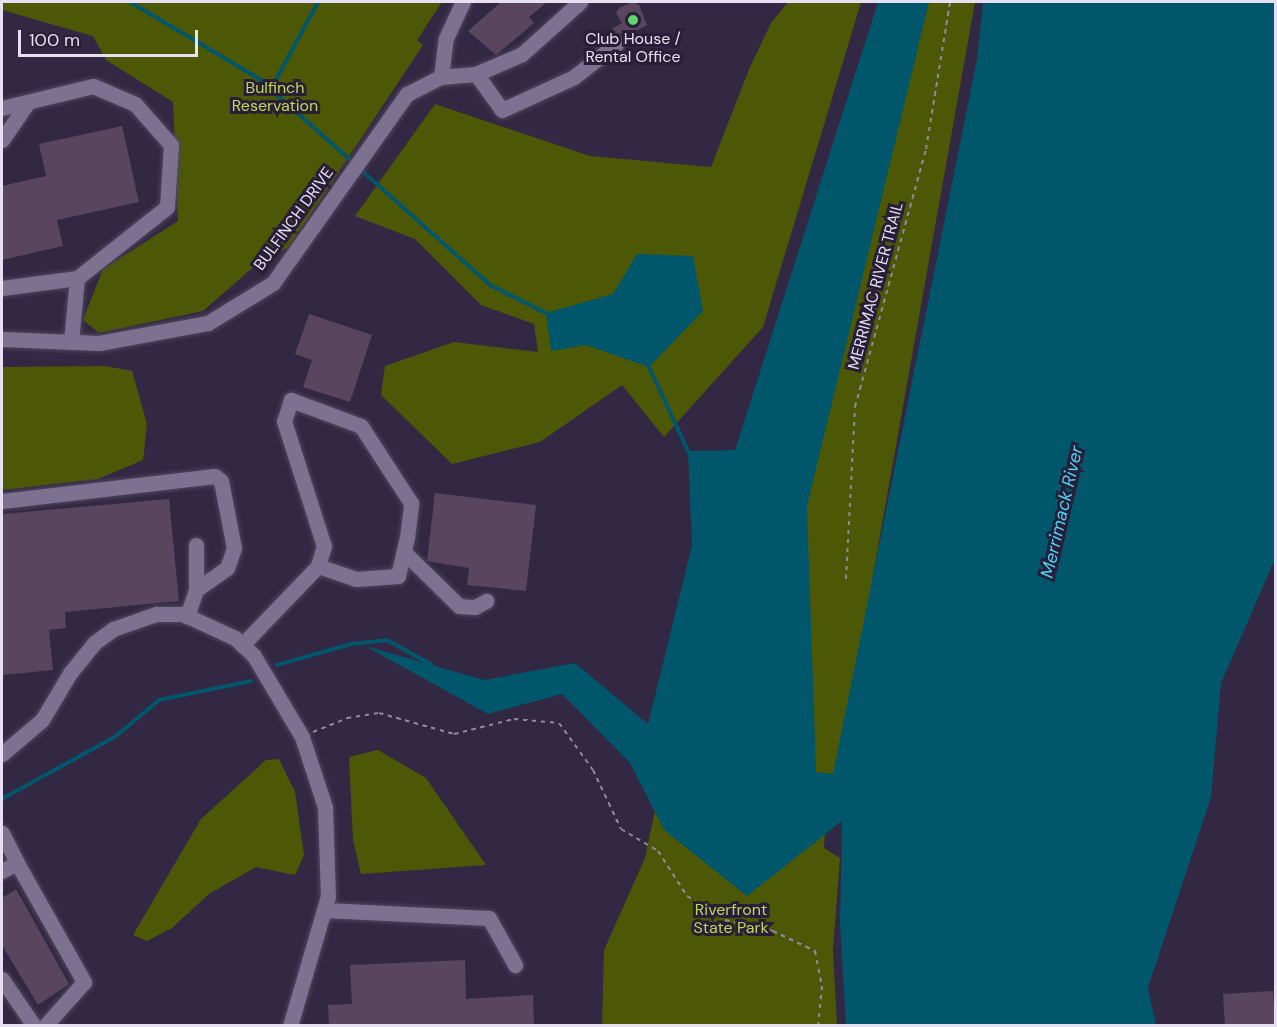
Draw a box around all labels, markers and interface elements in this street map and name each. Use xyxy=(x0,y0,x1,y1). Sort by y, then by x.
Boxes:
marker: Club House / Rental Office xyxy=(626,13,640,27)
scale bar xyxy=(21,18,201,56)
text: 100 m xyxy=(29,28,80,52)
place label: Club House / Rental Office xyxy=(585,29,681,67)
park label: Bulfinch Reservation xyxy=(232,78,318,116)
street label: BULFINCH DRIVE xyxy=(250,164,338,274)
street label: MERRIMAC RIVER TRAIL xyxy=(844,200,908,372)
water label: Merrimack River xyxy=(1036,444,1088,580)
park label: Riverfront State Park xyxy=(693,900,769,938)

